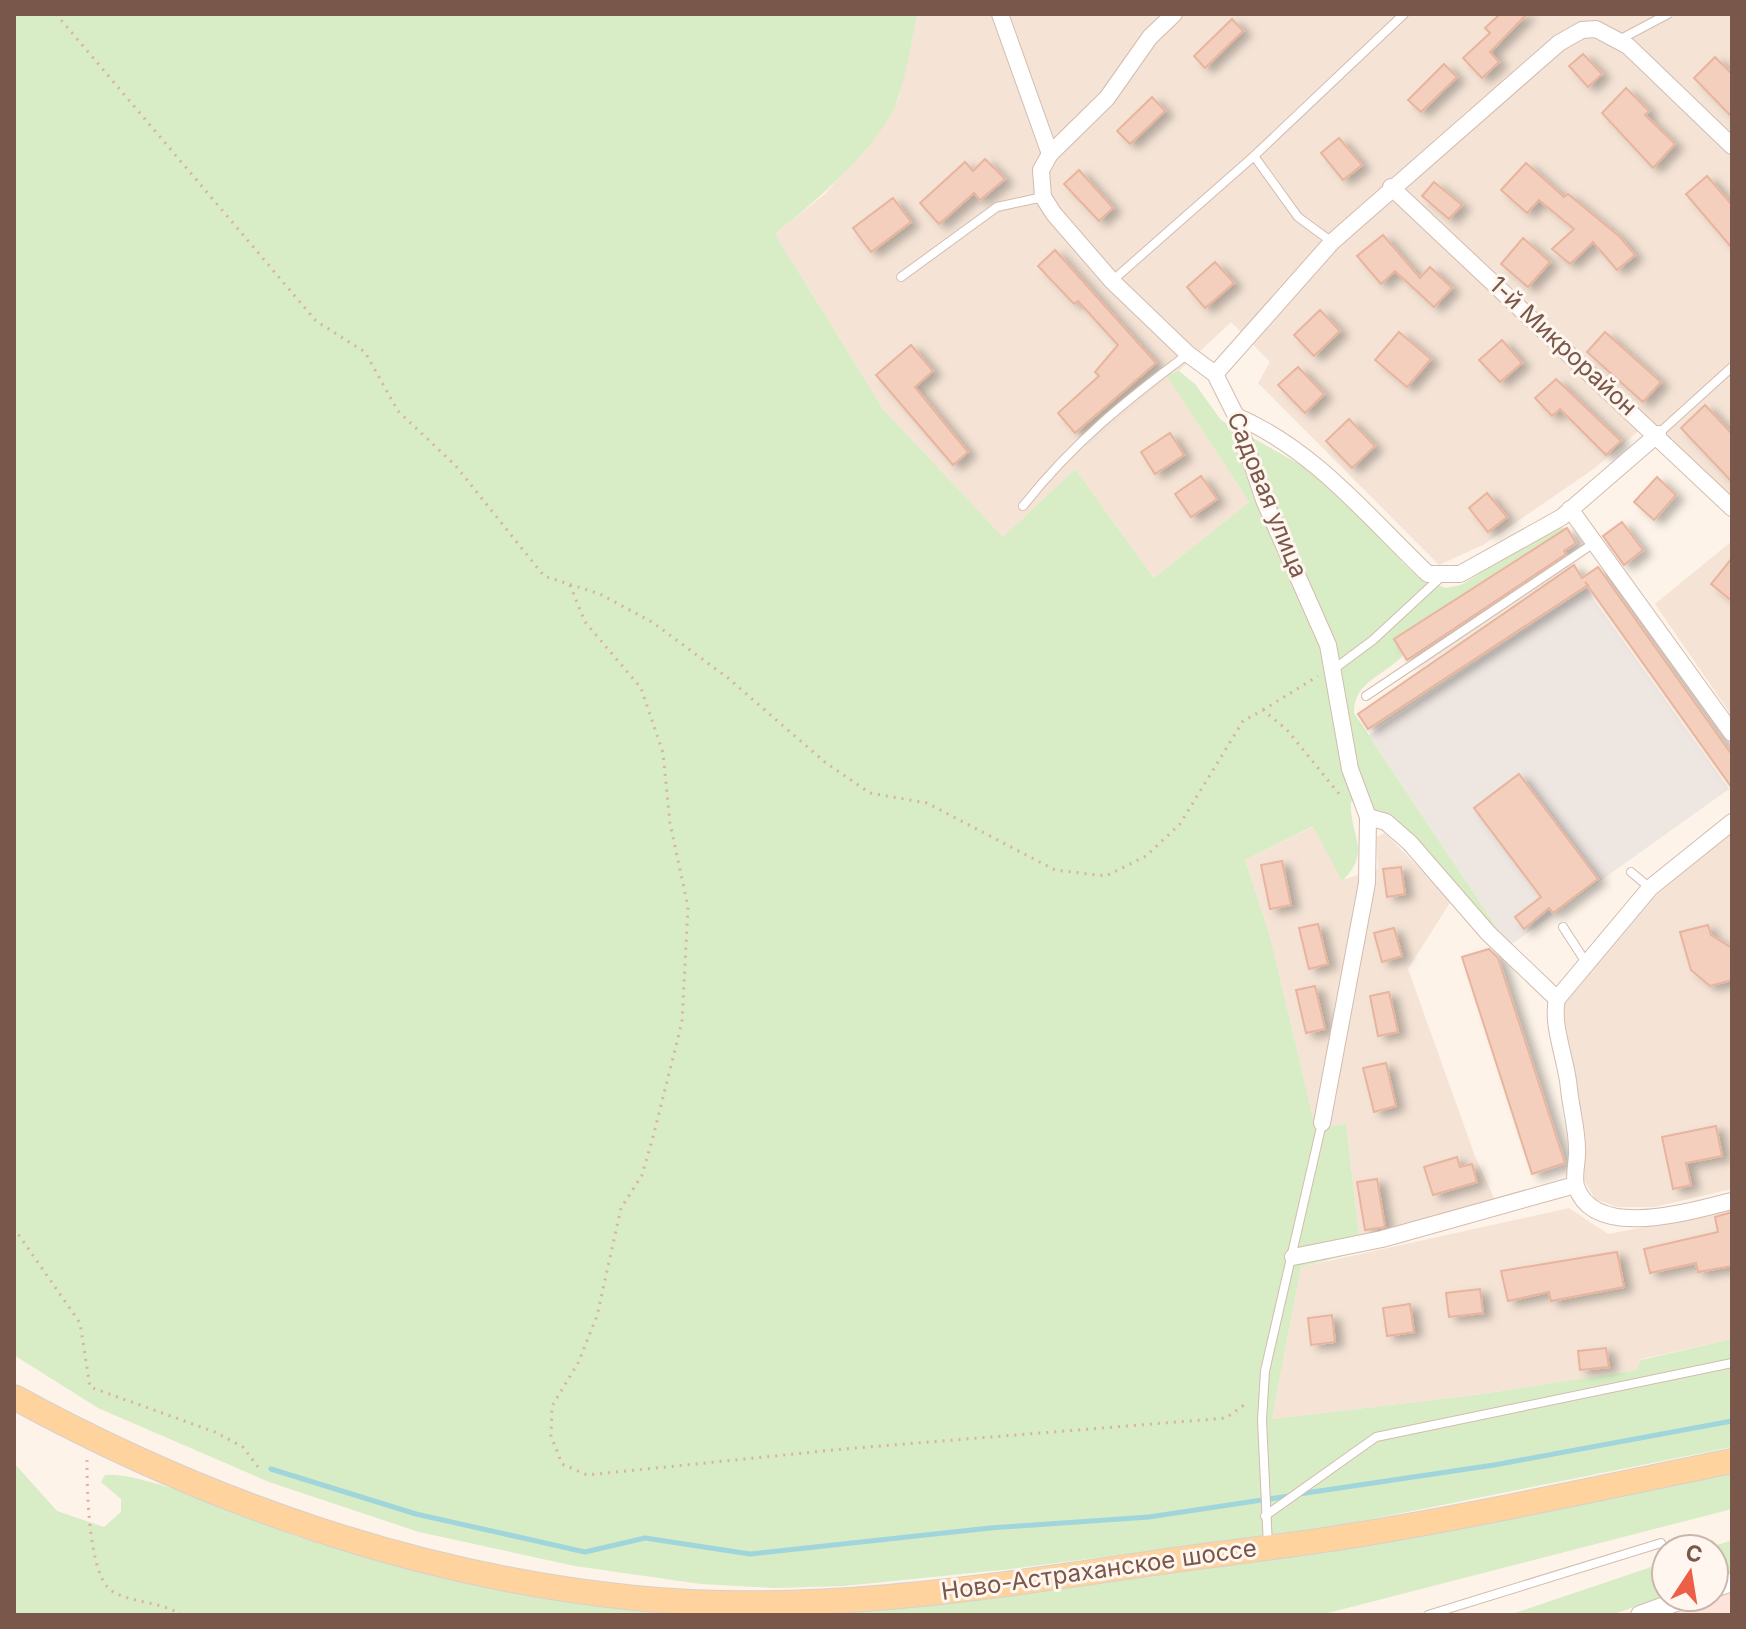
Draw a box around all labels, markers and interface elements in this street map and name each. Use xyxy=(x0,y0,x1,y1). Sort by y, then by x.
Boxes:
street label: 1-й Микрорайон xyxy=(1484,270,1643,421)
street label: Садовая улица xyxy=(1221,408,1314,582)
street label: Ново-Астраханское шоссе xyxy=(939,1533,1259,1606)
north arrow xyxy=(1650,1533,1730,1613)
text: С xyxy=(1683,1539,1705,1568)

